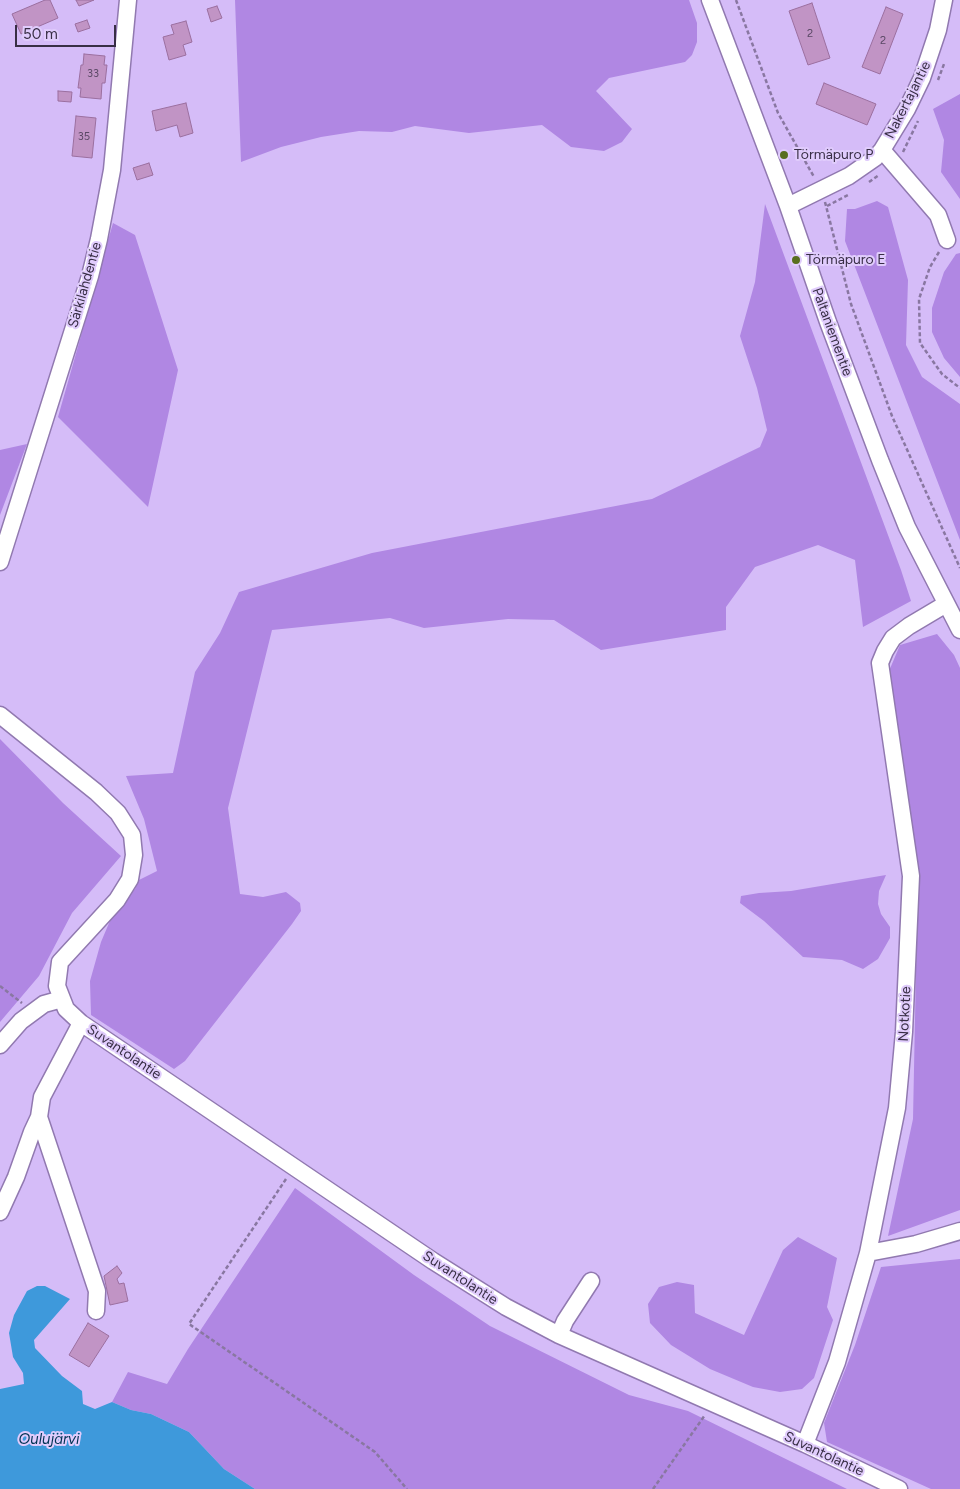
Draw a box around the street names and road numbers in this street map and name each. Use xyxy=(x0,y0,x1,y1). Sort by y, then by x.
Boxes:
street label: Nakertajantie xyxy=(881,59,935,141)
street label: Särkilahdentie xyxy=(65,240,105,330)
street label: Paltaniementie xyxy=(808,286,856,378)
street label: Notkotie xyxy=(895,986,915,1042)
street label: Suvantolantie xyxy=(84,1021,164,1083)
street label: Suvantolantie xyxy=(419,1248,501,1308)
street label: Suvantolantie xyxy=(781,1428,867,1480)

